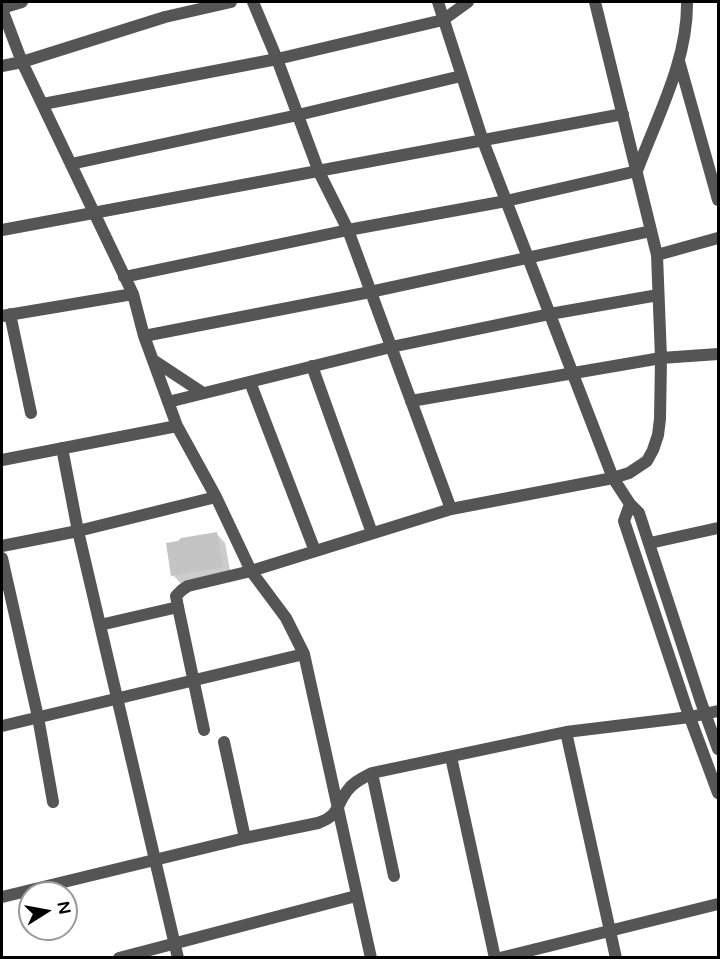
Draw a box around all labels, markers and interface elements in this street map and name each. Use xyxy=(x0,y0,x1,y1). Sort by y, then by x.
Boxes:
north arrow xyxy=(18,881,78,941)
text: N xyxy=(53,900,75,916)

